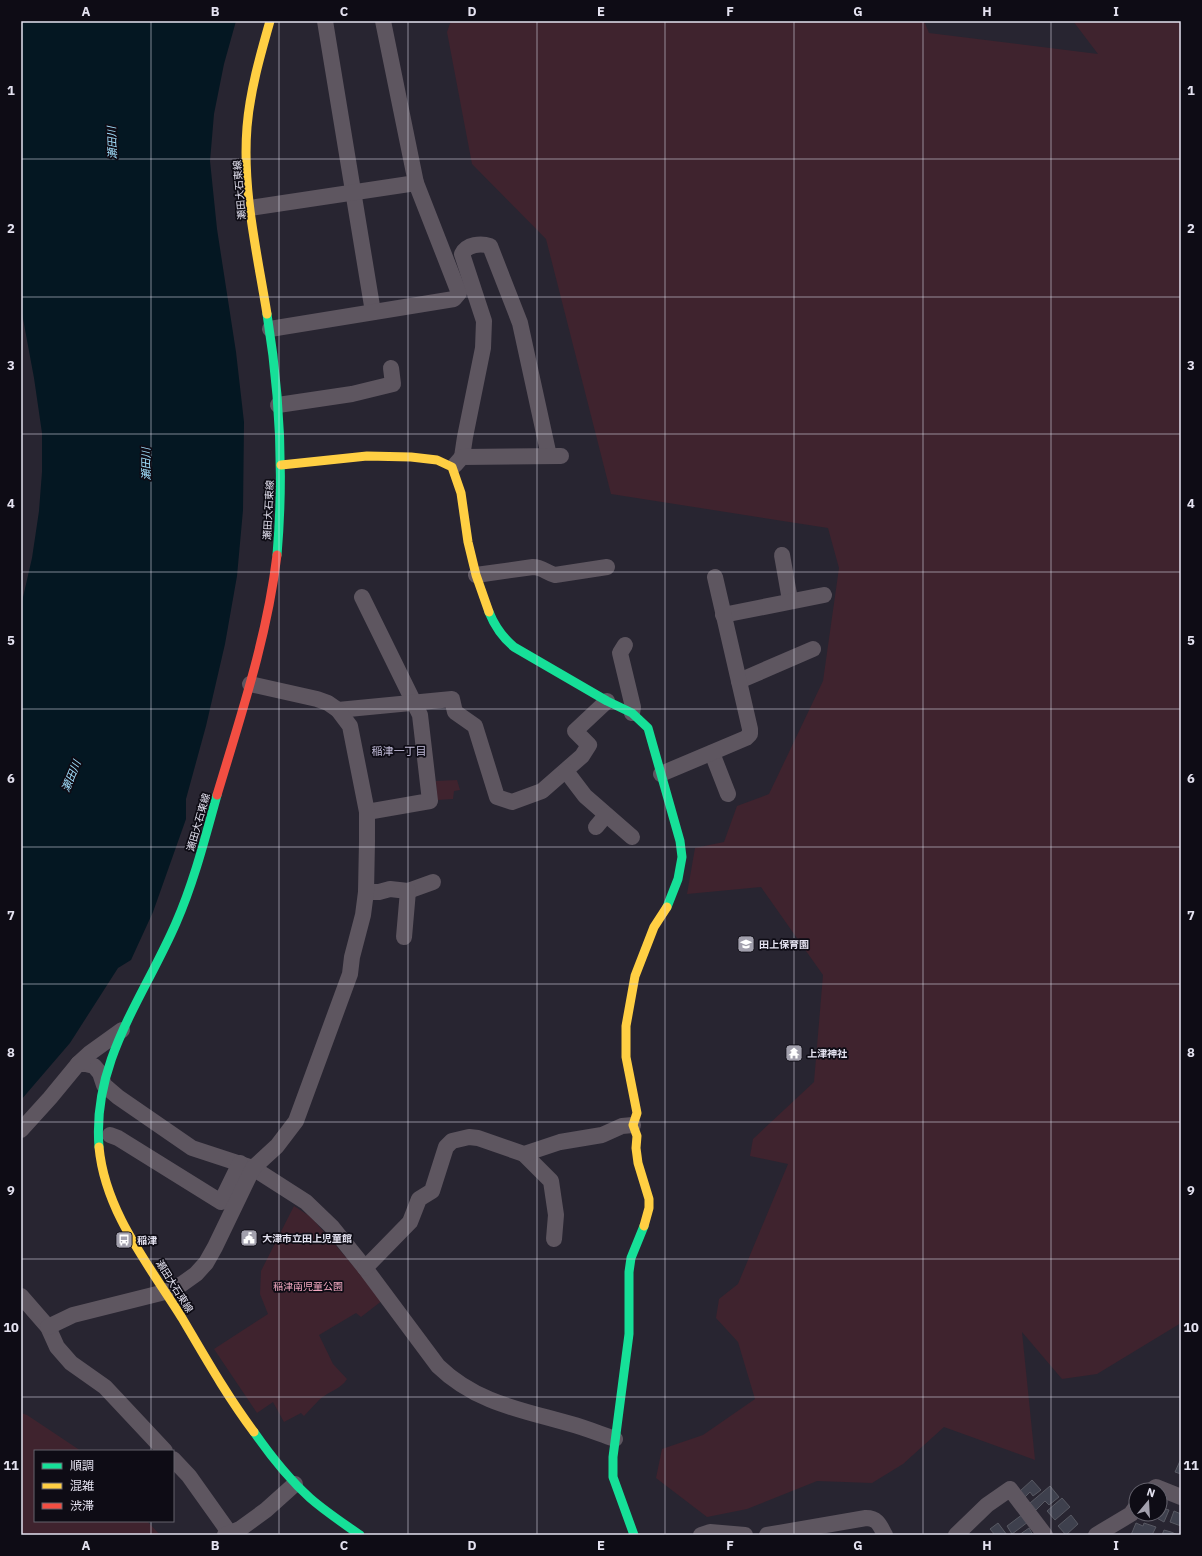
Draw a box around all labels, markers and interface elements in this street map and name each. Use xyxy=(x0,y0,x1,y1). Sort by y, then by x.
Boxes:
text: A xyxy=(82,3,91,20)
text: B xyxy=(211,3,220,20)
text: C xyxy=(340,3,349,20)
text: D xyxy=(467,3,477,20)
text: E xyxy=(597,3,605,20)
text: F xyxy=(726,3,734,20)
text: G xyxy=(853,3,863,20)
text: H xyxy=(982,3,992,20)
text: I xyxy=(1113,3,1119,20)
text: 1 xyxy=(7,82,15,99)
text: 1 xyxy=(1187,82,1195,99)
water label: 瀬田川 xyxy=(104,125,120,160)
street label: 瀬田大石東線 xyxy=(230,160,249,220)
text: 2 xyxy=(7,220,15,237)
text: 2 xyxy=(1187,220,1195,237)
text: 3 xyxy=(7,357,15,374)
text: 3 xyxy=(1187,357,1195,374)
water label: 瀬田川 xyxy=(139,446,153,481)
street label: 瀬田大石東線 xyxy=(260,480,277,540)
text: 4 xyxy=(7,495,15,512)
text: 4 xyxy=(1187,495,1195,512)
text: 5 xyxy=(7,632,15,649)
text: 5 xyxy=(1187,632,1195,649)
district label: 稲津一丁目 xyxy=(372,744,427,758)
water label: 瀬田川 xyxy=(58,757,84,794)
text: 6 xyxy=(7,770,15,787)
text: 6 xyxy=(1187,770,1195,787)
street label: 瀬田大石東線 xyxy=(184,792,213,853)
text: 7 xyxy=(7,907,15,924)
text: 7 xyxy=(1187,907,1195,924)
school or university icon: 田上保育園 xyxy=(736,934,756,954)
place label: 田上保育園 xyxy=(759,938,809,951)
temple icon: 上津神社 xyxy=(784,1043,804,1063)
text: 8 xyxy=(7,1044,15,1061)
text: 8 xyxy=(1187,1044,1195,1061)
place label: 上津神社 xyxy=(807,1047,848,1060)
text: 9 xyxy=(7,1182,15,1199)
text: 9 xyxy=(1187,1182,1195,1199)
public building icon: 大津市立田上児童館 xyxy=(239,1228,259,1248)
bus stop icon: 稲津 xyxy=(114,1230,134,1250)
place label: 大津市立田上児童館 xyxy=(262,1232,352,1245)
place label: 稲津 xyxy=(137,1234,157,1247)
street label: 瀬田大石東線 xyxy=(153,1257,196,1315)
park label: 稲津南児童公園 xyxy=(273,1280,343,1293)
text: 10 xyxy=(3,1319,19,1336)
text: 10 xyxy=(1183,1319,1199,1336)
legend xyxy=(34,1450,174,1522)
text: 11 xyxy=(3,1457,19,1474)
text: 11 xyxy=(1183,1457,1199,1474)
text: 順調 xyxy=(70,1458,94,1473)
text: 混雑 xyxy=(70,1478,94,1493)
north arrow xyxy=(1128,1482,1168,1522)
text: N xyxy=(1145,1485,1157,1500)
text: 渋滞 xyxy=(70,1498,94,1513)
text: A xyxy=(82,1537,91,1554)
text: B xyxy=(211,1537,220,1554)
text: C xyxy=(340,1537,349,1554)
text: D xyxy=(467,1537,477,1554)
text: E xyxy=(597,1537,605,1554)
text: F xyxy=(726,1537,734,1554)
text: G xyxy=(853,1537,863,1554)
text: H xyxy=(982,1537,992,1554)
text: I xyxy=(1113,1537,1119,1554)

